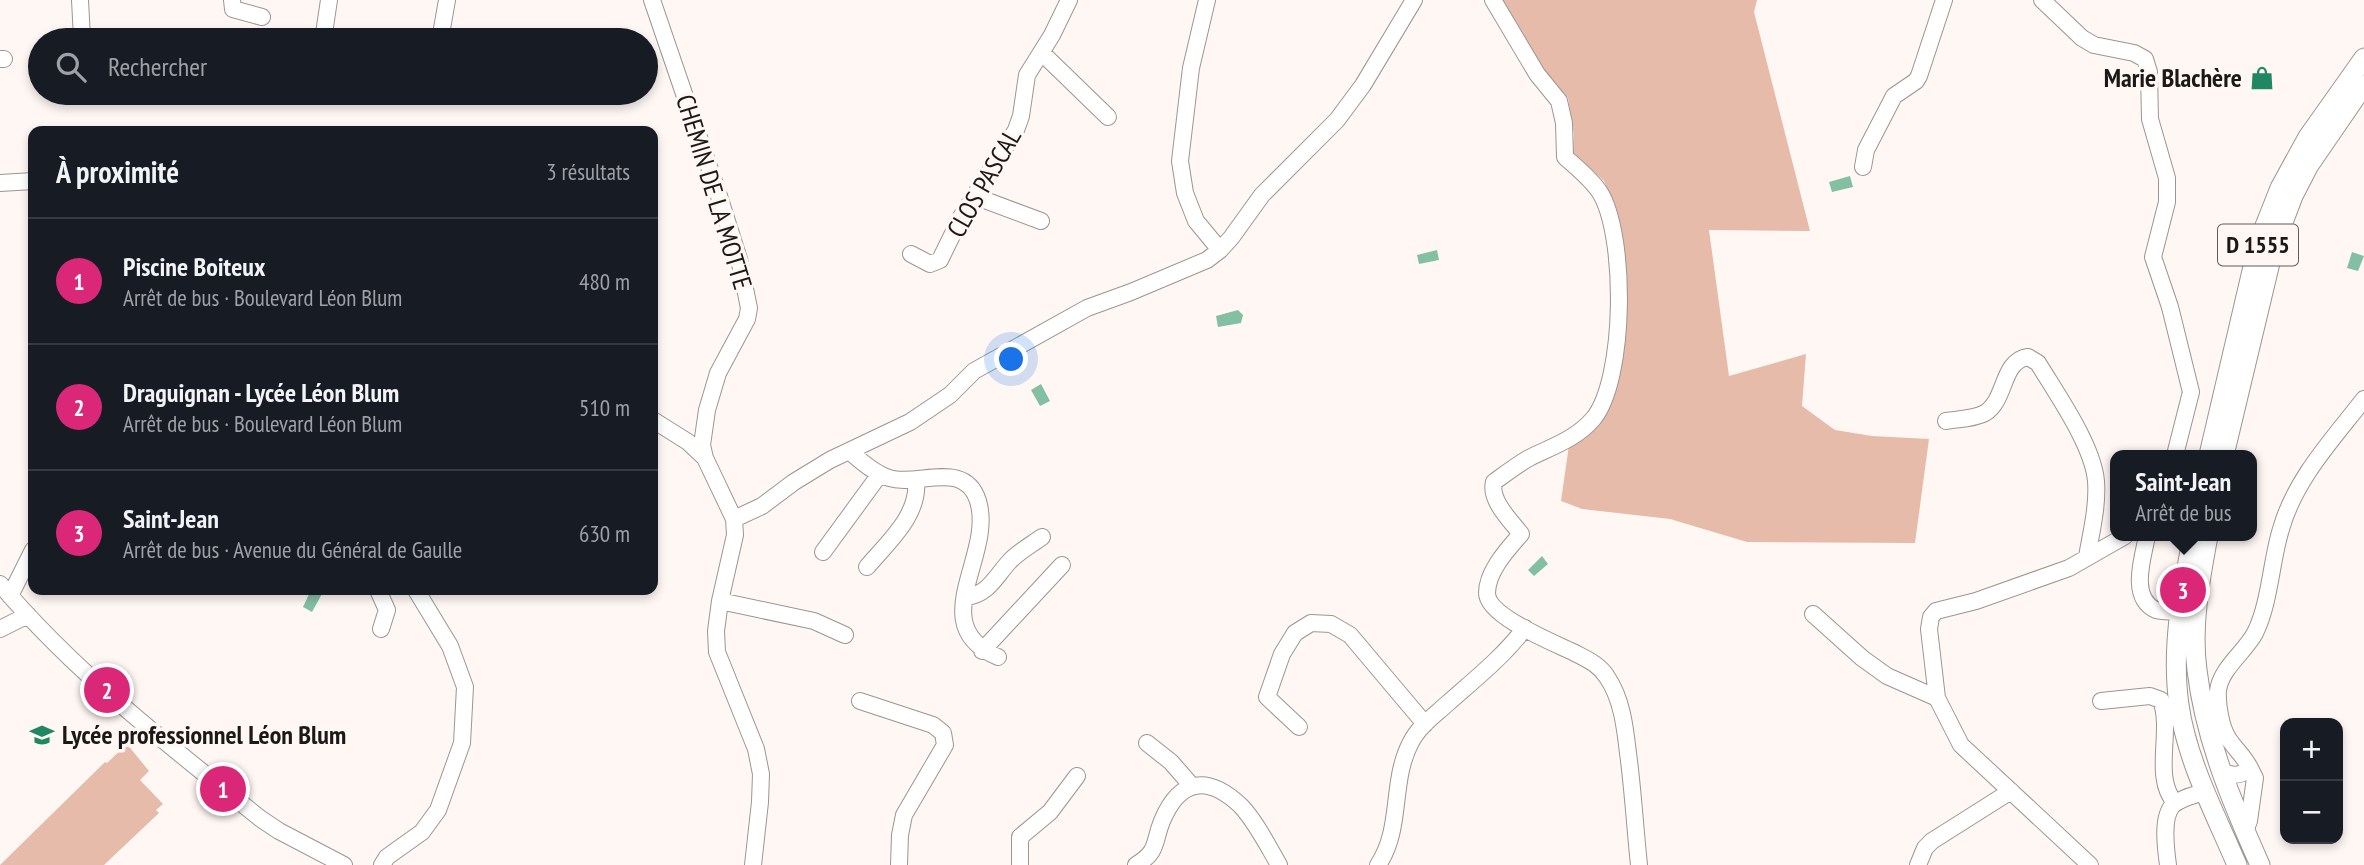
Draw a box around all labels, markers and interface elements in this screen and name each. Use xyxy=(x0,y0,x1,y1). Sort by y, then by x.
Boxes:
search box xyxy=(28,28,658,105)
icon: search xyxy=(52,48,90,86)
text: Rechercher xyxy=(108,50,207,83)
place label: Marie Blachère xyxy=(2104,61,2242,94)
shop icon: Marie Blachère xyxy=(2248,64,2276,92)
street label: CHEMIN DE LA MOTTE xyxy=(669,90,760,293)
street label: CLOS PASCAL xyxy=(939,122,1028,243)
text: À proximité xyxy=(56,152,179,191)
text: 3 résultats xyxy=(546,157,630,186)
road number: D 1555 xyxy=(2218,224,2298,266)
text: Piscine Boiteux xyxy=(123,250,265,283)
text: 1 xyxy=(74,267,85,296)
text: 480 m xyxy=(579,267,630,296)
text: Arrêt de bus · Boulevard Léon Blum xyxy=(123,283,402,312)
your location xyxy=(994,342,1028,376)
text: Draguignan - Lycée Léon Blum xyxy=(123,376,399,409)
text: 2 xyxy=(74,393,85,422)
text: 510 m xyxy=(579,393,630,422)
text: Arrêt de bus · Boulevard Léon Blum xyxy=(123,409,402,438)
popup xyxy=(2110,450,2257,541)
text: Saint-Jean xyxy=(2135,465,2231,498)
text: Arrêt de bus xyxy=(2135,498,2232,527)
text: Saint-Jean xyxy=(123,502,219,535)
text: 3 xyxy=(74,519,85,548)
text: 630 m xyxy=(579,519,630,548)
text: Arrêt de bus · Avenue du Général de Gaulle xyxy=(123,535,462,564)
pin: 3 xyxy=(2160,564,2206,616)
pin: 2 xyxy=(84,664,130,716)
place label: Lycée professionnel Léon Blum xyxy=(62,718,346,751)
map controls xyxy=(2280,718,2343,844)
button: + xyxy=(2280,718,2343,781)
school or university icon: Lycée professionnel Léon Blum xyxy=(28,721,56,749)
pin: 1 xyxy=(200,763,246,815)
button: − xyxy=(2280,781,2343,844)

